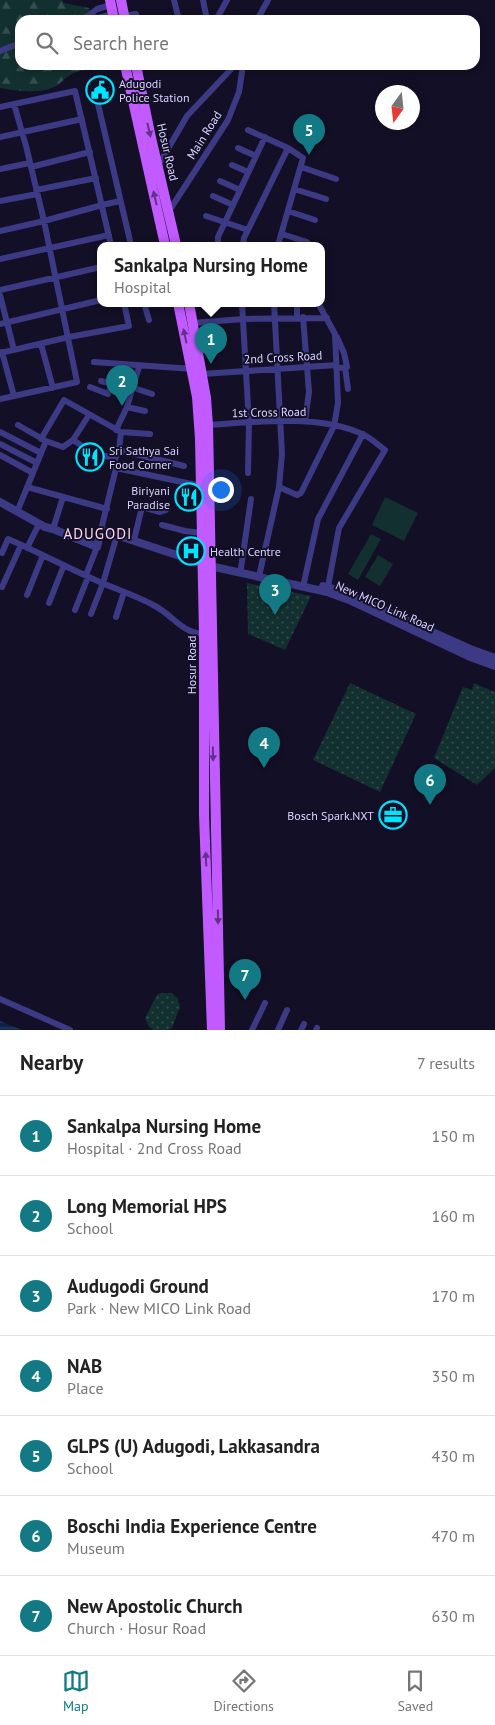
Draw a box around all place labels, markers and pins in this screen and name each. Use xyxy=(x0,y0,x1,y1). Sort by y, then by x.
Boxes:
public building icon: Adugodi Police Station xyxy=(85,75,115,105)
place label: Adugodi Police Station xyxy=(119,76,190,105)
pin: 5 xyxy=(293,114,325,155)
pin: 1 xyxy=(195,323,227,364)
pin: 2 xyxy=(106,365,138,406)
restaurant icon: Sri Sathya Sai Food Corner xyxy=(75,442,105,472)
place label: Sri Sathya Sai Food Corner xyxy=(109,443,179,472)
restaurant icon: Biriyani Paradise xyxy=(174,482,204,512)
place label: Biriyani Paradise xyxy=(127,483,170,512)
hospital icon: Health Centre xyxy=(176,536,206,566)
place label: Health Centre xyxy=(210,544,281,559)
pin: 3 xyxy=(259,574,291,615)
pin: 4 xyxy=(248,727,280,768)
pin: 6 xyxy=(414,764,446,805)
office icon: Bosch Spark.NXT xyxy=(378,800,408,830)
place label: Bosch Spark.NXT xyxy=(287,808,374,823)
pin: 7 xyxy=(229,959,261,1000)

